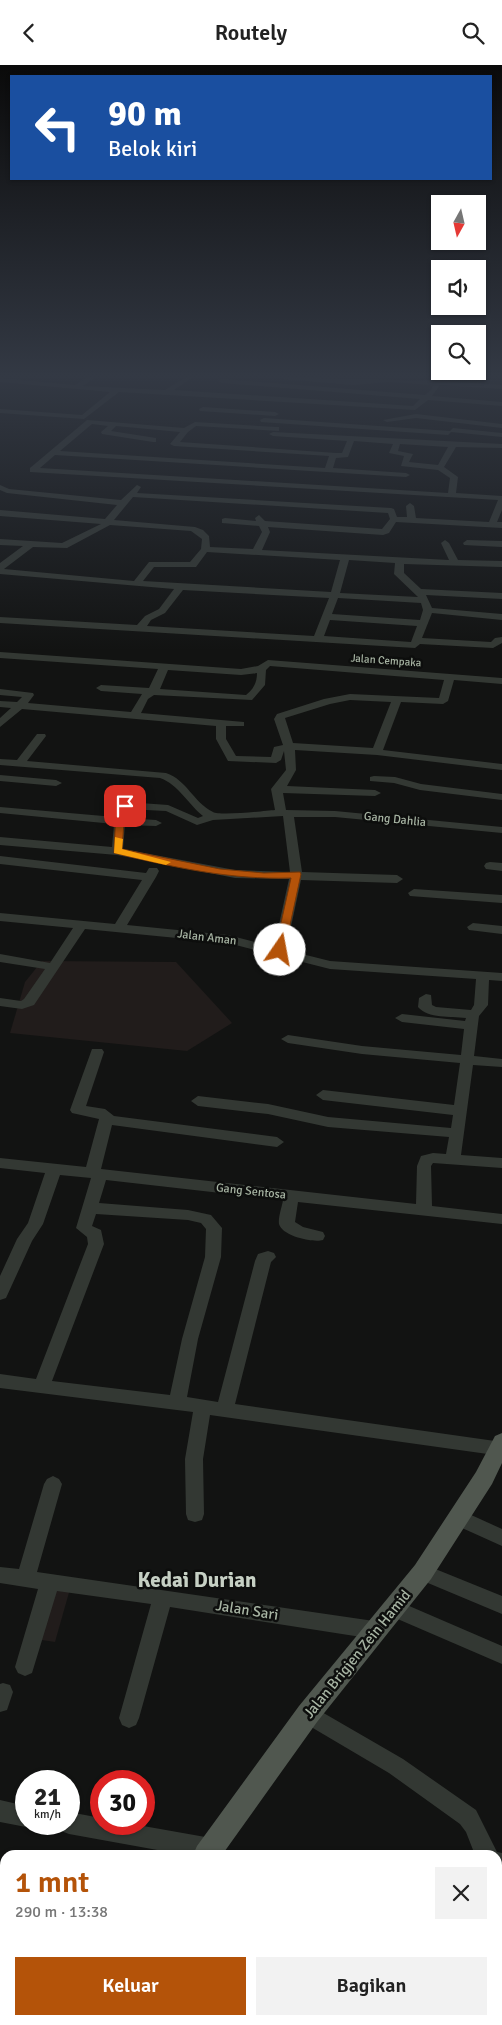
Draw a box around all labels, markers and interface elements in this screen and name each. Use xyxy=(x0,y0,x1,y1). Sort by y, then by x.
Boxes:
icon: back xyxy=(15,19,43,47)
text: Routely xyxy=(215,19,287,46)
icon: search xyxy=(459,19,487,47)
text: 90 m xyxy=(108,92,182,135)
icon: left xyxy=(25,95,90,160)
text: Belok kiri xyxy=(108,135,197,162)
north arrow xyxy=(431,195,486,250)
map controls xyxy=(431,195,486,380)
button: sound xyxy=(431,260,486,315)
button: search xyxy=(431,325,486,380)
street label: Jalan Cempaka xyxy=(350,652,422,669)
pin xyxy=(104,785,146,827)
icon: arrive xyxy=(111,792,139,820)
street label: Gang Dahlia xyxy=(363,809,427,830)
position arrow xyxy=(253,923,305,975)
street label: Jalan Aman xyxy=(176,926,237,949)
street label: Gang Sentosa xyxy=(215,1180,287,1203)
district label: Kedai Durian xyxy=(137,1567,257,1593)
street label: Jalan Brigjen Zein Hamid xyxy=(300,1586,414,1722)
street label: Jalan Sari xyxy=(214,1596,280,1624)
speed limit sign: 30 xyxy=(90,1770,155,1835)
text: 21 xyxy=(34,1781,61,1812)
text: km/h xyxy=(34,1807,61,1822)
text: 1 mnt xyxy=(15,1864,89,1901)
button: close xyxy=(435,1867,487,1919)
text: 290 m · 13:38 xyxy=(15,1902,108,1922)
button: Keluar xyxy=(15,1957,246,2015)
button: Bagikan xyxy=(256,1957,487,2015)

